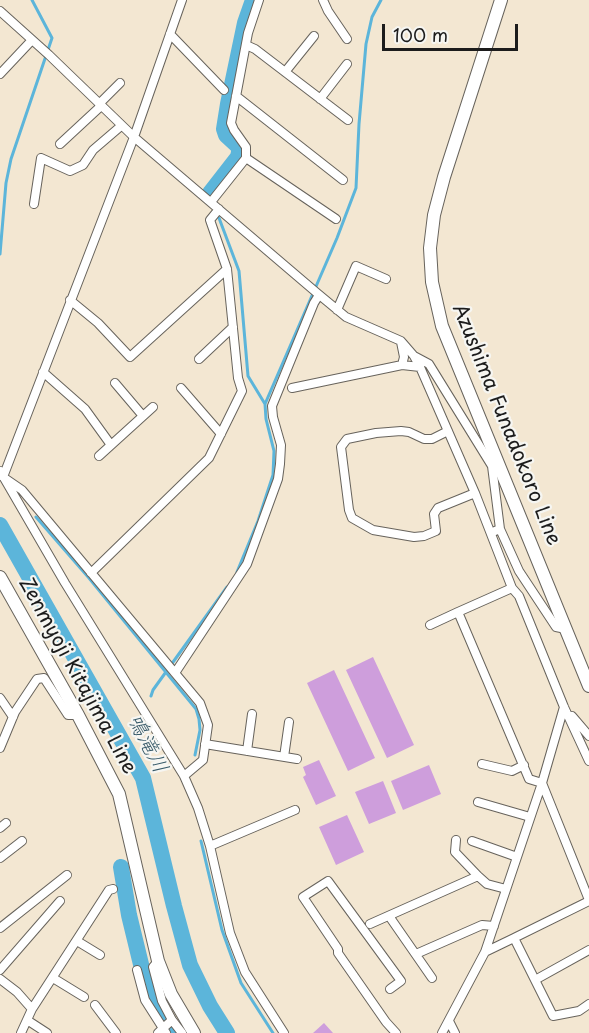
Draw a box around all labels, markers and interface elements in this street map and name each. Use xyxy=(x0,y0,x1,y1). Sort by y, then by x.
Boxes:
scale bar xyxy=(385,12,522,50)
text: 100 m xyxy=(393,21,448,48)
street label: Azushima Funadokoro Line xyxy=(447,301,565,549)
street label: Zenmyoji Kitajima Line xyxy=(13,574,141,778)
water label: 鳴滝川 xyxy=(121,710,173,778)

